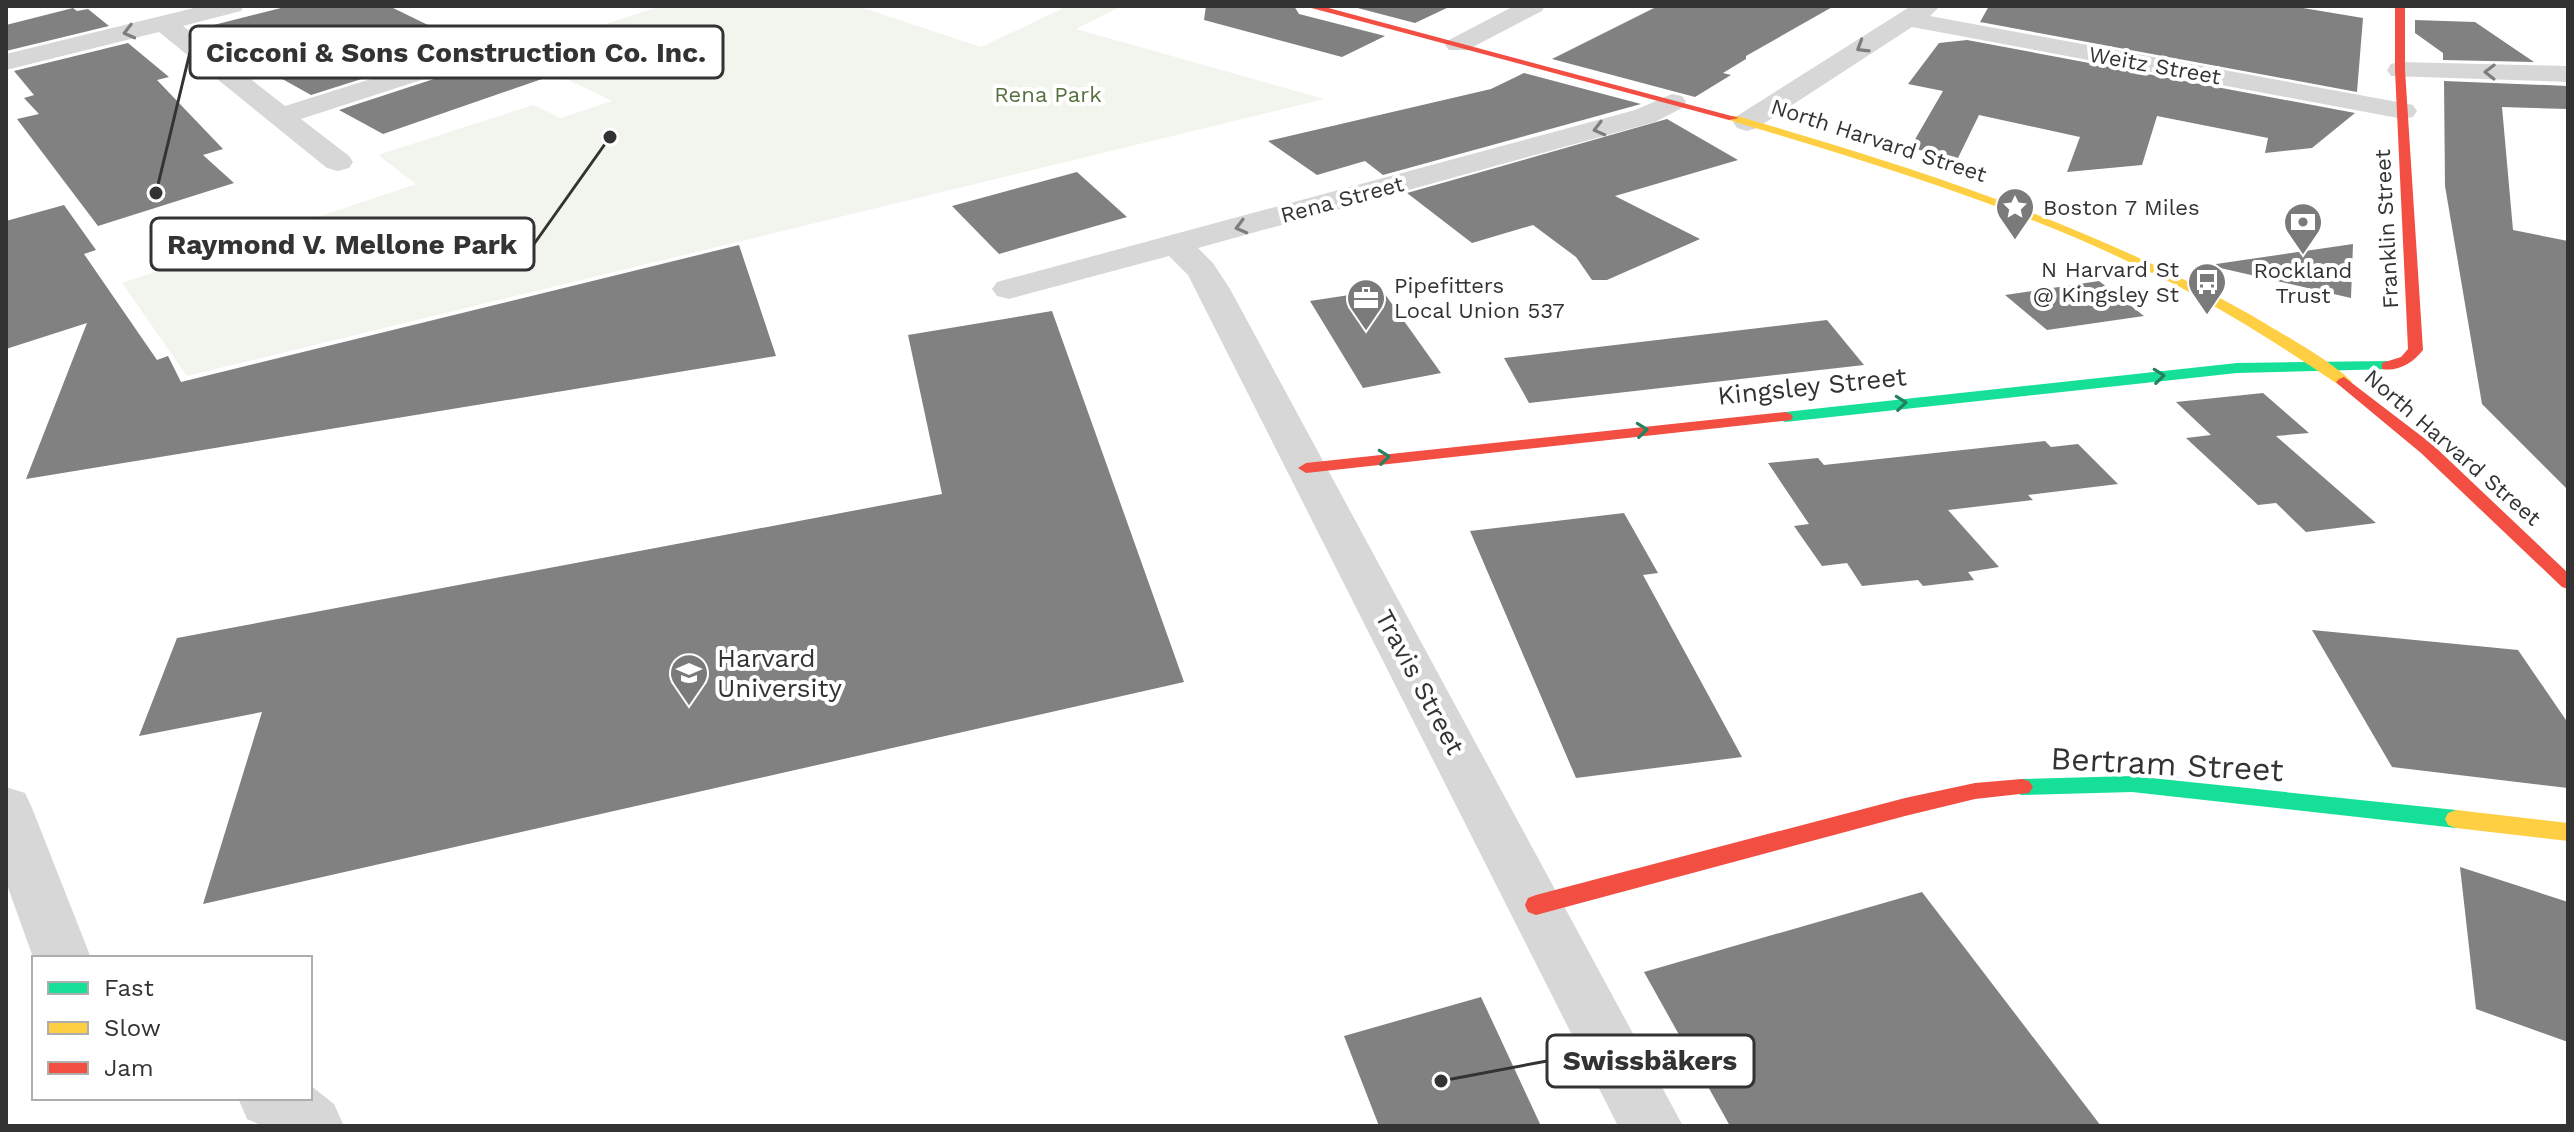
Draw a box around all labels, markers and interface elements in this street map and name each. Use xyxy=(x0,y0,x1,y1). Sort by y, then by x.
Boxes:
one-way arrow xyxy=(123,22,137,39)
callout: Cicconi & Sons Construction Co. Inc. xyxy=(190,26,723,78)
text: Cicconi & Sons Construction Co. Inc. xyxy=(206,36,706,69)
one-way arrow xyxy=(1856,38,1870,53)
street label: Weitz Street xyxy=(2087,42,2223,89)
one-way arrow xyxy=(2483,63,2496,80)
park label: Rena Park xyxy=(994,82,1102,107)
street label: North Harvard Street xyxy=(1768,94,1990,187)
one-way arrow xyxy=(1593,119,1607,136)
street label: Franklin Street xyxy=(2370,149,2403,309)
street label: Rena Street xyxy=(1278,171,1406,228)
place icon: Boston 7 Miles xyxy=(1994,186,2036,241)
place label: Boston 7 Miles xyxy=(2043,195,2200,220)
bank icon: Rockland Trust xyxy=(2282,201,2324,256)
callout: Raymond V. Mellone Park xyxy=(151,218,534,270)
one-way arrow xyxy=(1234,218,1248,235)
text: Raymond V. Mellone Park xyxy=(167,228,518,261)
place label: N Harvard St @ Kingsley St xyxy=(2033,257,2179,307)
place label: Rockland Trust xyxy=(2254,258,2352,308)
bus stop icon: N Harvard St @ Kingsley St xyxy=(2186,261,2228,316)
place label: Pipefitters Local Union 537 xyxy=(1394,273,1565,323)
office icon: Pipefitters Local Union 537 xyxy=(1345,277,1387,332)
street label: Kingsley Street xyxy=(1716,361,1908,411)
street label: North Harvard Street xyxy=(2360,364,2546,531)
one-way arrow xyxy=(2153,367,2166,384)
one-way arrow xyxy=(1895,394,1908,411)
one-way arrow xyxy=(1636,421,1649,438)
one-way arrow xyxy=(1377,449,1390,466)
street label: Travis Street xyxy=(1369,604,1471,760)
place label: Harvard University xyxy=(717,643,842,703)
school or university icon: Harvard University xyxy=(668,652,710,707)
street label: Bertram Street xyxy=(2050,739,2284,789)
legend xyxy=(32,956,312,1100)
text: Fast xyxy=(104,974,154,1002)
text: Slow xyxy=(104,1014,161,1042)
callout: Swissbäkers xyxy=(1547,1035,1754,1087)
text: Swissbäkers xyxy=(1563,1044,1737,1077)
text: Jam xyxy=(104,1054,154,1082)

